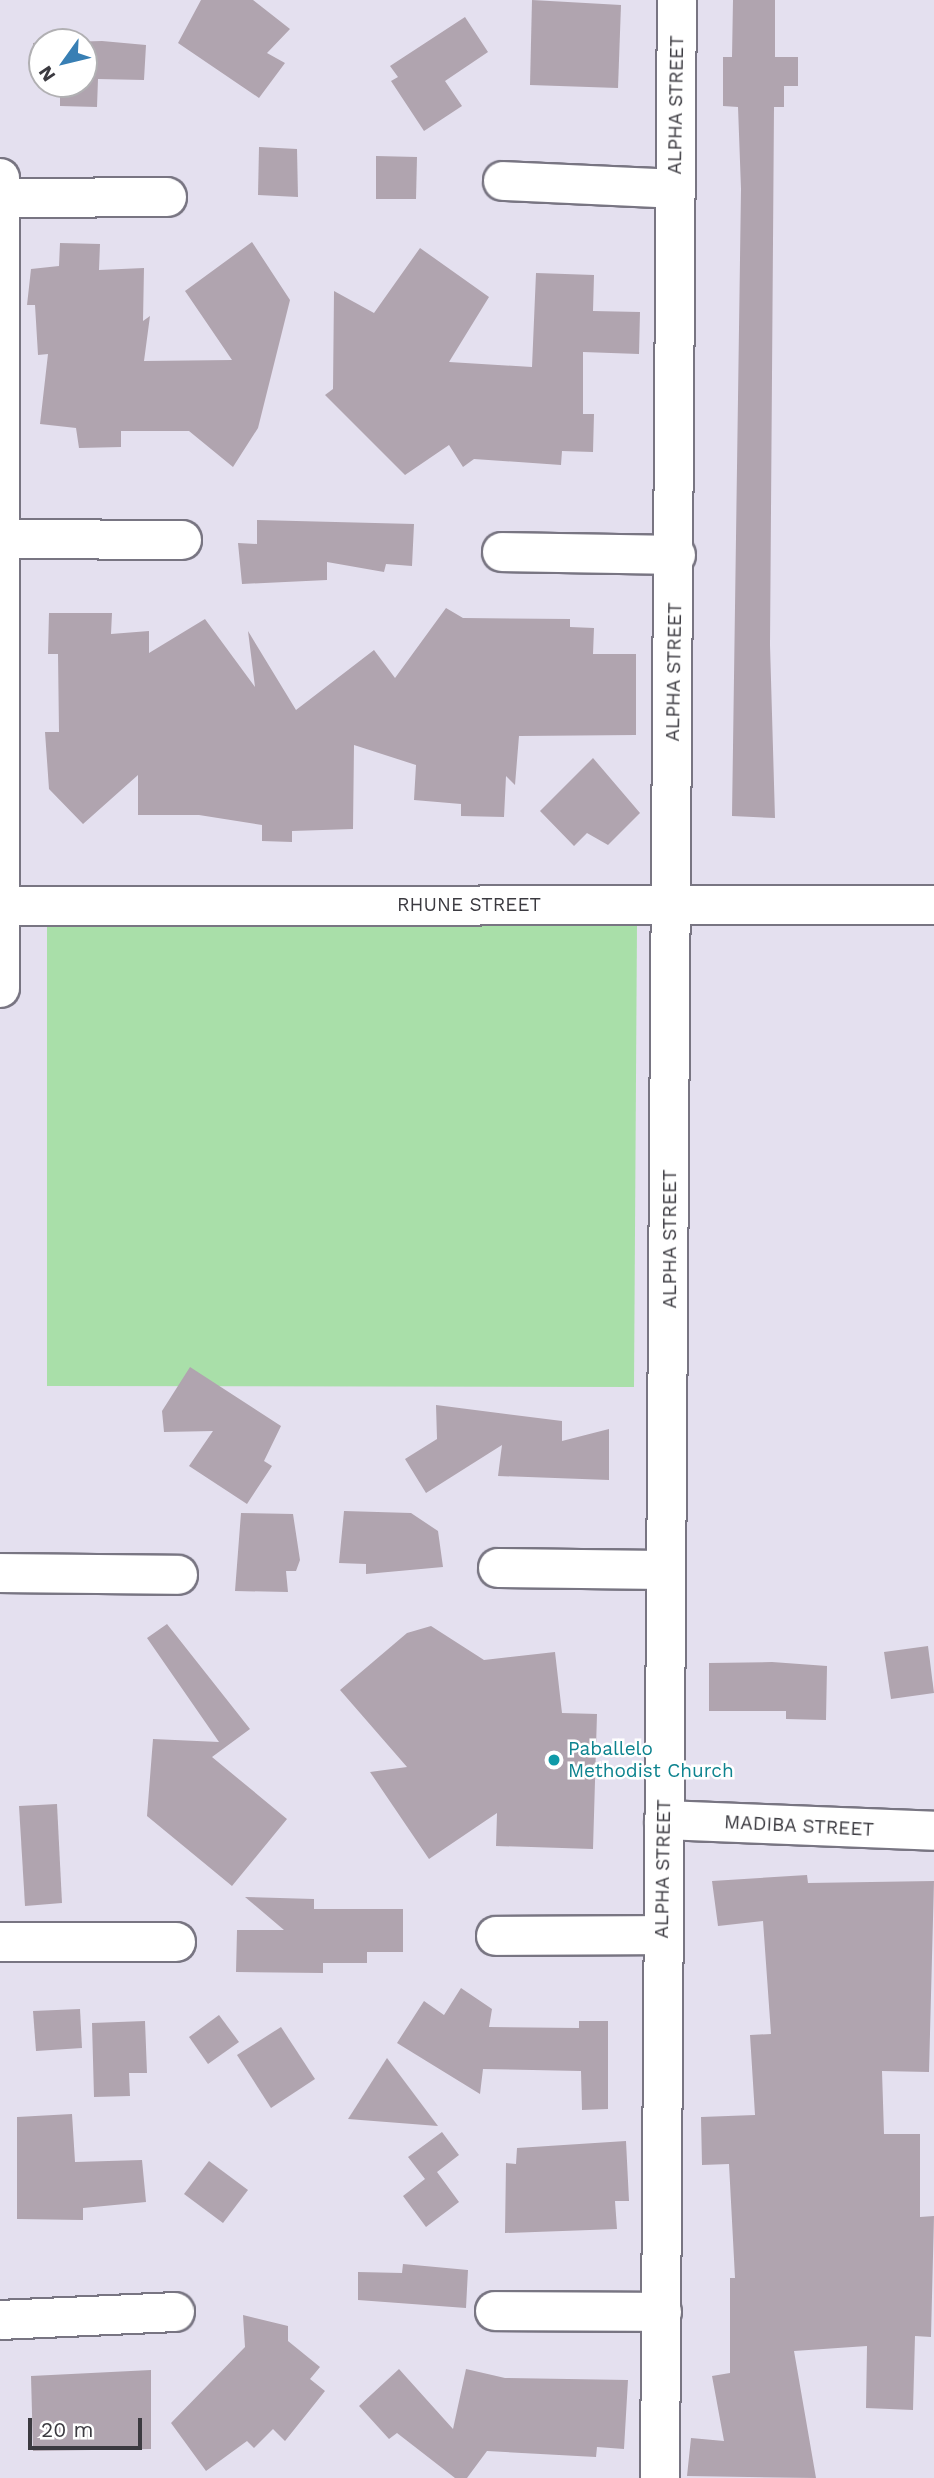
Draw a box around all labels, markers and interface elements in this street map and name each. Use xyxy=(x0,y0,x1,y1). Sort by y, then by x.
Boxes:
north arrow xyxy=(28,28,98,98)
street label: ALPHA STREET xyxy=(663,35,689,175)
text: N xyxy=(33,62,60,86)
street label: ALPHA STREET xyxy=(661,602,687,742)
street label: RHUNE STREET xyxy=(397,894,541,916)
street label: ALPHA STREET xyxy=(659,1169,681,1309)
place label: Paballelo Methodist Church xyxy=(568,1738,734,1782)
marker: Paballelo Methodist Church xyxy=(546,1752,562,1768)
street label: ALPHA STREET xyxy=(650,1799,676,1939)
street label: MADIBA STREET xyxy=(723,1811,875,1841)
scale bar xyxy=(32,2404,145,2448)
text: 20 m xyxy=(41,2417,93,2442)

